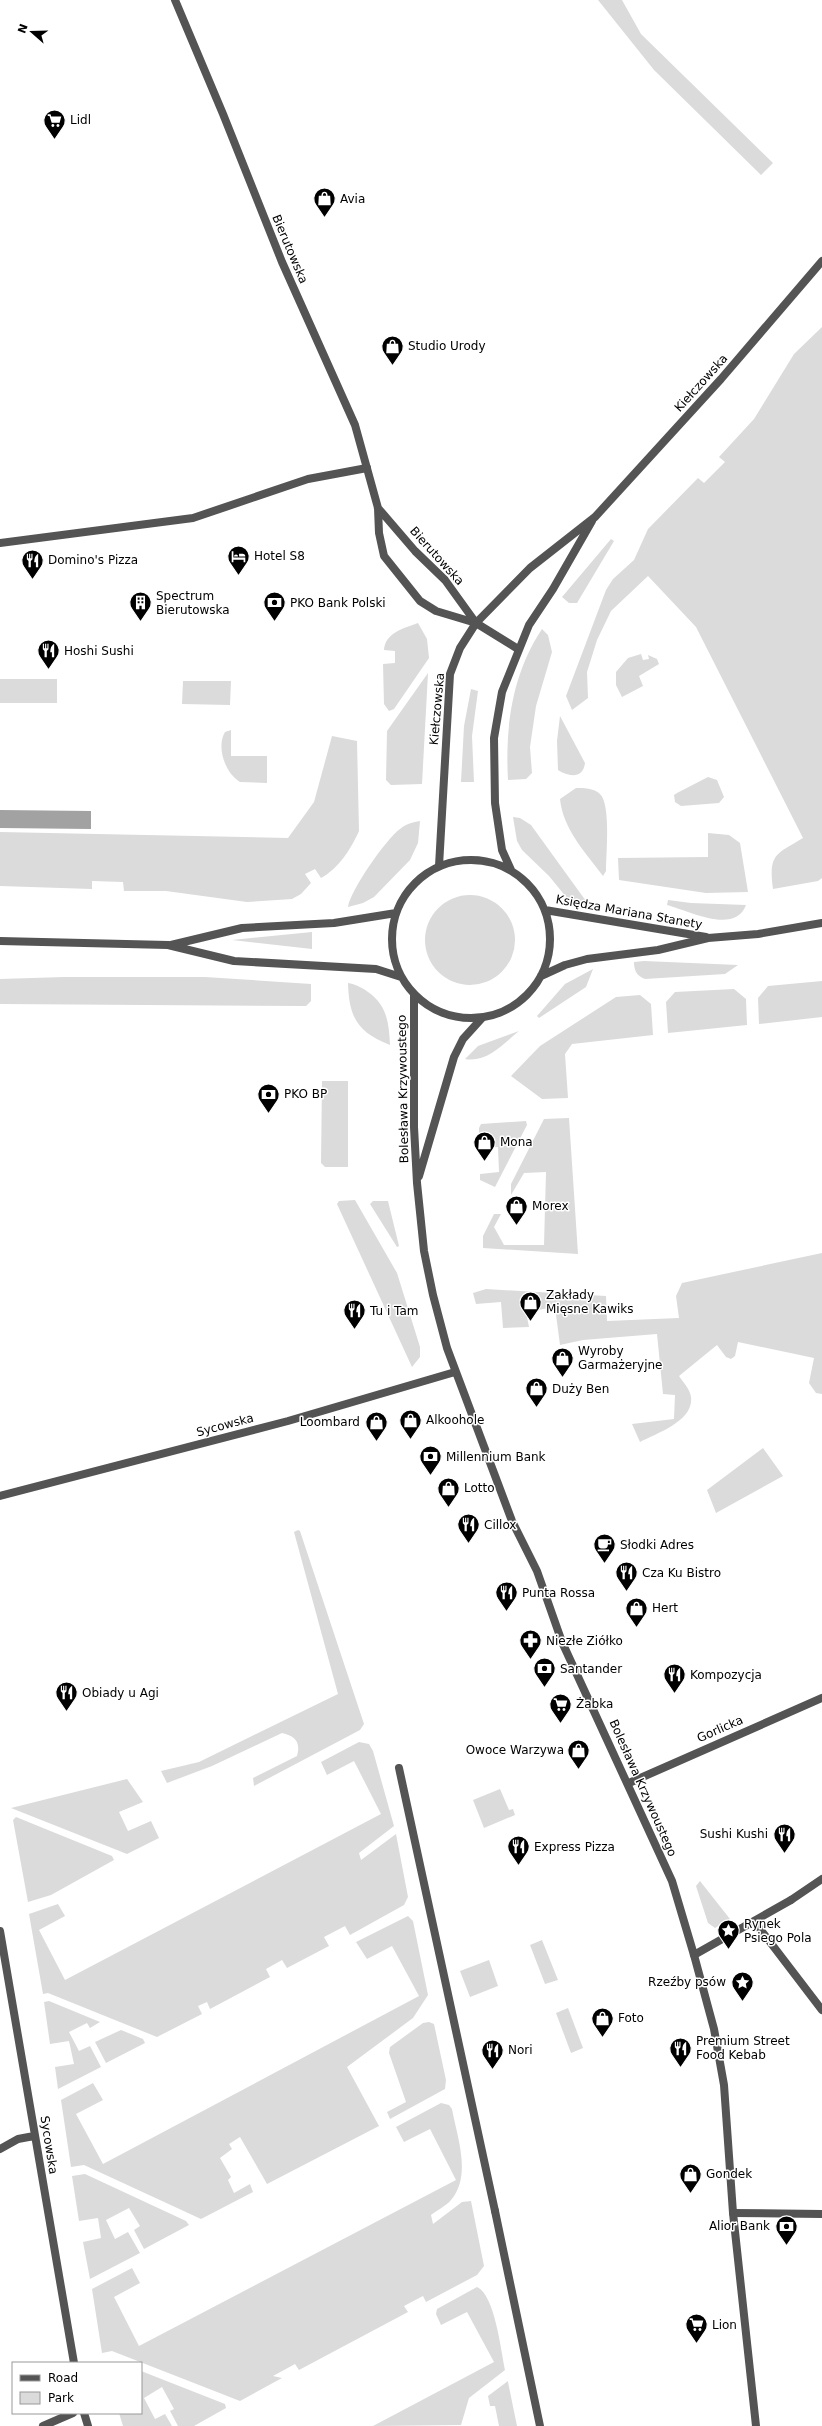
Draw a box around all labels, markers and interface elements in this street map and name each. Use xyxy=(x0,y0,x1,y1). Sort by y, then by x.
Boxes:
north arrow xyxy=(12,12,52,52)
text: N xyxy=(15,22,31,35)
supermarket icon: Lidl xyxy=(41,107,67,140)
place label: Lidl xyxy=(70,113,91,127)
shop icon: Avia xyxy=(312,186,338,219)
place label: Avia xyxy=(340,192,365,206)
street label: Bierutowska xyxy=(269,212,311,286)
shop icon: Studio Urody xyxy=(379,333,405,366)
place label: Studio Urody xyxy=(408,339,486,353)
street label: Kiełczowska xyxy=(672,351,730,415)
street label: Bierutowska xyxy=(407,524,467,588)
hotel icon: Hotel S8 xyxy=(226,543,252,576)
restaurant icon: Domino's Pizza xyxy=(20,547,46,580)
place label: Hotel S8 xyxy=(254,549,305,563)
place label: Domino's Pizza xyxy=(48,553,138,567)
place label: Spectrum Bierutowska xyxy=(156,589,230,617)
building icon: Spectrum Bierutowska xyxy=(127,590,153,623)
bank icon: PKO Bank Polski xyxy=(261,590,287,623)
place label: PKO Bank Polski xyxy=(290,596,386,610)
restaurant icon: Hoshi Sushi xyxy=(35,638,61,671)
place label: Hoshi Sushi xyxy=(64,644,134,658)
street label: Kiełczowska xyxy=(427,672,447,746)
street label: Księdza Mariana Stanety xyxy=(555,892,703,932)
street label: Bolesława Krzywoustego xyxy=(395,1015,411,1163)
bank icon: PKO BP xyxy=(256,1081,282,1114)
place label: PKO BP xyxy=(284,1087,327,1101)
shop icon: Mona xyxy=(472,1129,498,1162)
place label: Mona xyxy=(500,1135,533,1149)
shop icon: Morex xyxy=(504,1193,530,1226)
place label: Morex xyxy=(532,1199,569,1213)
place label: Zakłady Mięsne Kawiks xyxy=(546,1288,634,1316)
shop icon: Zakłady Mięsne Kawiks xyxy=(517,1289,543,1322)
restaurant icon: Tu i Tam xyxy=(342,1298,368,1331)
place label: Tu i Tam xyxy=(369,1304,418,1318)
place label: Wyroby Garmażeryjne xyxy=(578,1344,662,1372)
shop icon: Wyroby Garmażeryjne xyxy=(550,1345,576,1378)
shop icon: Duży Ben xyxy=(523,1376,549,1409)
place label: Duży Ben xyxy=(552,1382,609,1396)
shop icon: Alkoohole xyxy=(397,1407,423,1440)
shop icon: Loombard xyxy=(363,1409,389,1442)
street label: Sycowska xyxy=(195,1411,255,1439)
place label: Alkoohole xyxy=(426,1413,484,1427)
place label: Loombard xyxy=(300,1415,360,1429)
bank icon: Millennium Bank xyxy=(417,1444,443,1477)
place label: Millennium Bank xyxy=(446,1450,546,1464)
shop icon: Lotto xyxy=(435,1475,461,1508)
place label: Lotto xyxy=(464,1481,495,1495)
restaurant icon: Cillox xyxy=(456,1512,482,1545)
place label: Cillox xyxy=(484,1518,516,1532)
cafe icon: Słodki Adres xyxy=(592,1532,618,1565)
place label: Słodki Adres xyxy=(620,1538,694,1552)
restaurant icon: Cza Ku Bistro xyxy=(614,1560,640,1593)
place label: Cza Ku Bistro xyxy=(642,1566,721,1580)
restaurant icon: Punta Rossa xyxy=(493,1580,519,1613)
place label: Punta Rossa xyxy=(522,1586,595,1600)
shop icon: Hert xyxy=(624,1595,650,1628)
place label: Hert xyxy=(652,1601,678,1615)
pharmacy icon: Niezłe Ziółko xyxy=(518,1628,544,1661)
place label: Niezłe Ziółko xyxy=(546,1634,623,1648)
bank icon: Santander xyxy=(532,1656,558,1689)
place label: Santander xyxy=(560,1662,622,1676)
restaurant icon: Kompozycja xyxy=(661,1662,687,1695)
place label: Kompozycja xyxy=(690,1668,762,1682)
restaurant icon: Obiady u Agi xyxy=(53,1680,79,1713)
place label: Obiady u Agi xyxy=(82,1686,159,1700)
supermarket icon: Żabka xyxy=(548,1691,574,1724)
place label: Żabka xyxy=(576,1696,613,1711)
street label: Gorlicka xyxy=(695,1713,745,1745)
street label: Bolesława Krzywoustego xyxy=(606,1717,680,1859)
shop icon: Owoce Warzywa xyxy=(566,1737,592,1770)
place label: Owoce Warzywa xyxy=(466,1743,564,1757)
restaurant icon: Sushi Kushi xyxy=(771,1821,797,1854)
place label: Sushi Kushi xyxy=(700,1827,768,1841)
restaurant icon: Express Pizza xyxy=(506,1834,532,1867)
place label: Express Pizza xyxy=(534,1840,615,1854)
place label: Rynek Psiego Pola xyxy=(744,1917,812,1945)
place icon: Rynek Psiego Pola xyxy=(716,1918,742,1951)
place icon: Rzeźby psów xyxy=(729,1969,755,2002)
place label: Rzeźby psów xyxy=(648,1975,726,1989)
shop icon: Foto xyxy=(590,2005,616,2038)
place label: Foto xyxy=(618,2011,644,2025)
place label: Premium Street Food Kebab xyxy=(696,2034,790,2062)
restaurant icon: Premium Street Food Kebab xyxy=(668,2035,694,2068)
restaurant icon: Nori xyxy=(480,2037,506,2070)
place label: Nori xyxy=(508,2043,533,2057)
street label: Sycowska xyxy=(37,2115,61,2175)
shop icon: Gondek xyxy=(677,2161,703,2194)
place label: Gondek xyxy=(706,2167,752,2181)
bank icon: Alior Bank xyxy=(773,2213,799,2246)
place label: Alior Bank xyxy=(709,2219,770,2233)
supermarket icon: Lion xyxy=(684,2312,710,2345)
place label: Lion xyxy=(712,2318,737,2332)
legend xyxy=(12,2362,142,2414)
text: Road xyxy=(48,2371,78,2385)
text: Park xyxy=(48,2391,74,2405)

